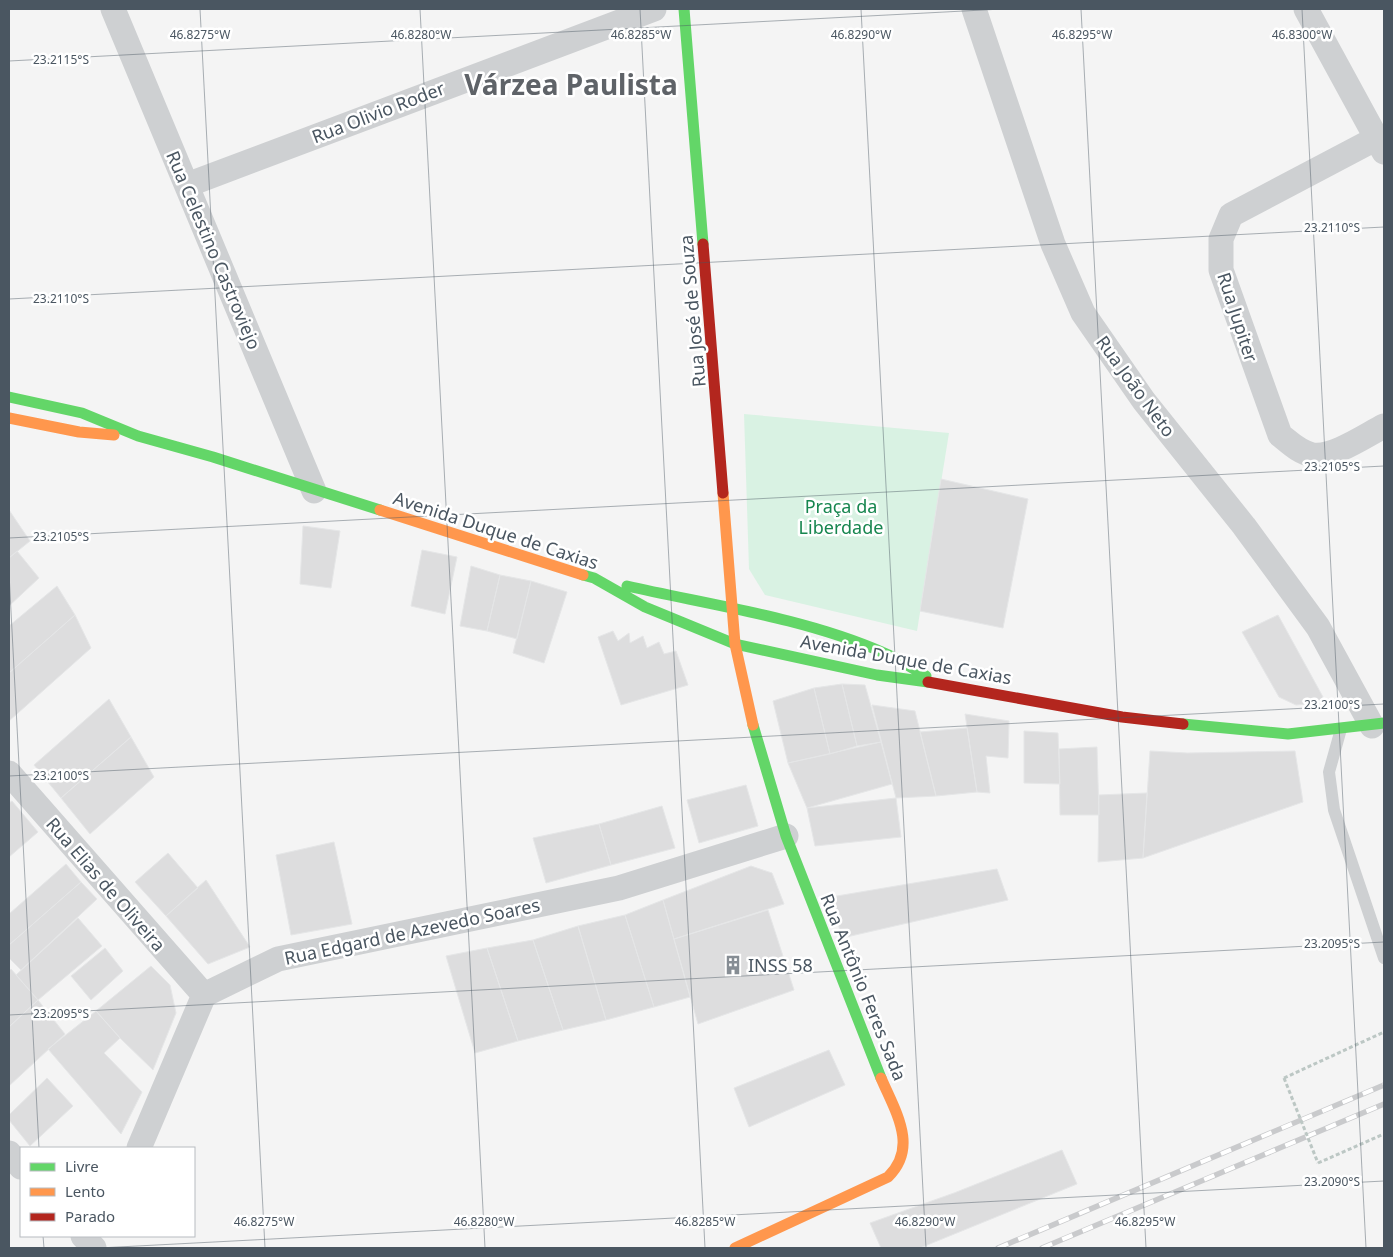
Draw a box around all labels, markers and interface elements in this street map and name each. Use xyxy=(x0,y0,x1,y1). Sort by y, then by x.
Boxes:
text: 46.8275°W xyxy=(170,26,230,43)
text: 46.8280°W xyxy=(391,26,451,43)
text: 46.8285°W xyxy=(611,26,671,43)
text: 46.8290°W xyxy=(831,26,891,43)
text: 46.8295°W xyxy=(1052,26,1112,43)
text: 46.8300°W xyxy=(1272,26,1332,43)
text: 23.2115°S xyxy=(33,51,89,68)
district label: Várzea Paulista xyxy=(464,65,678,103)
street label: Rua Olivio Roder xyxy=(308,75,448,148)
street label: Rua Celestino Castroviejo xyxy=(161,147,267,353)
text: 23.2110°S xyxy=(1304,219,1360,236)
street label: Rua José de Souza xyxy=(673,234,711,388)
street label: Rua Jupiter xyxy=(1212,269,1264,365)
text: 23.2110°S xyxy=(33,290,89,307)
street label: Rua João Neto xyxy=(1091,330,1181,442)
text: 23.2105°S xyxy=(1304,458,1360,475)
street label: Avenida Duque de Caxias xyxy=(391,486,601,574)
park label: Praça da Liberdade xyxy=(799,494,883,539)
text: 23.2105°S xyxy=(33,528,89,545)
street label: Avenida Duque de Caxias xyxy=(799,629,1013,689)
text: 23.2100°S xyxy=(1304,696,1360,713)
text: 23.2100°S xyxy=(33,767,89,784)
street label: Rua Elias de Oliveira xyxy=(41,812,171,956)
street label: Rua Antônio Feres Sada xyxy=(815,890,913,1084)
street label: Rua Edgard de Azevedo Soares xyxy=(282,892,542,970)
text: 23.2095°S xyxy=(1304,935,1360,952)
place label: INSS 58 xyxy=(748,953,813,977)
building icon: INSS 58 xyxy=(722,954,744,976)
text: 23.2095°S xyxy=(33,1005,89,1022)
legend xyxy=(20,1147,195,1237)
text: Livre xyxy=(65,1156,99,1176)
text: 23.2090°S xyxy=(1304,1173,1360,1190)
text: Lento xyxy=(65,1181,105,1201)
text: Parado xyxy=(65,1206,115,1226)
text: 46.8275°W xyxy=(234,1213,294,1230)
text: 46.8280°W xyxy=(454,1213,514,1230)
text: 46.8285°W xyxy=(675,1213,735,1230)
text: 46.8290°W xyxy=(895,1213,955,1230)
text: 46.8295°W xyxy=(1115,1213,1175,1230)

